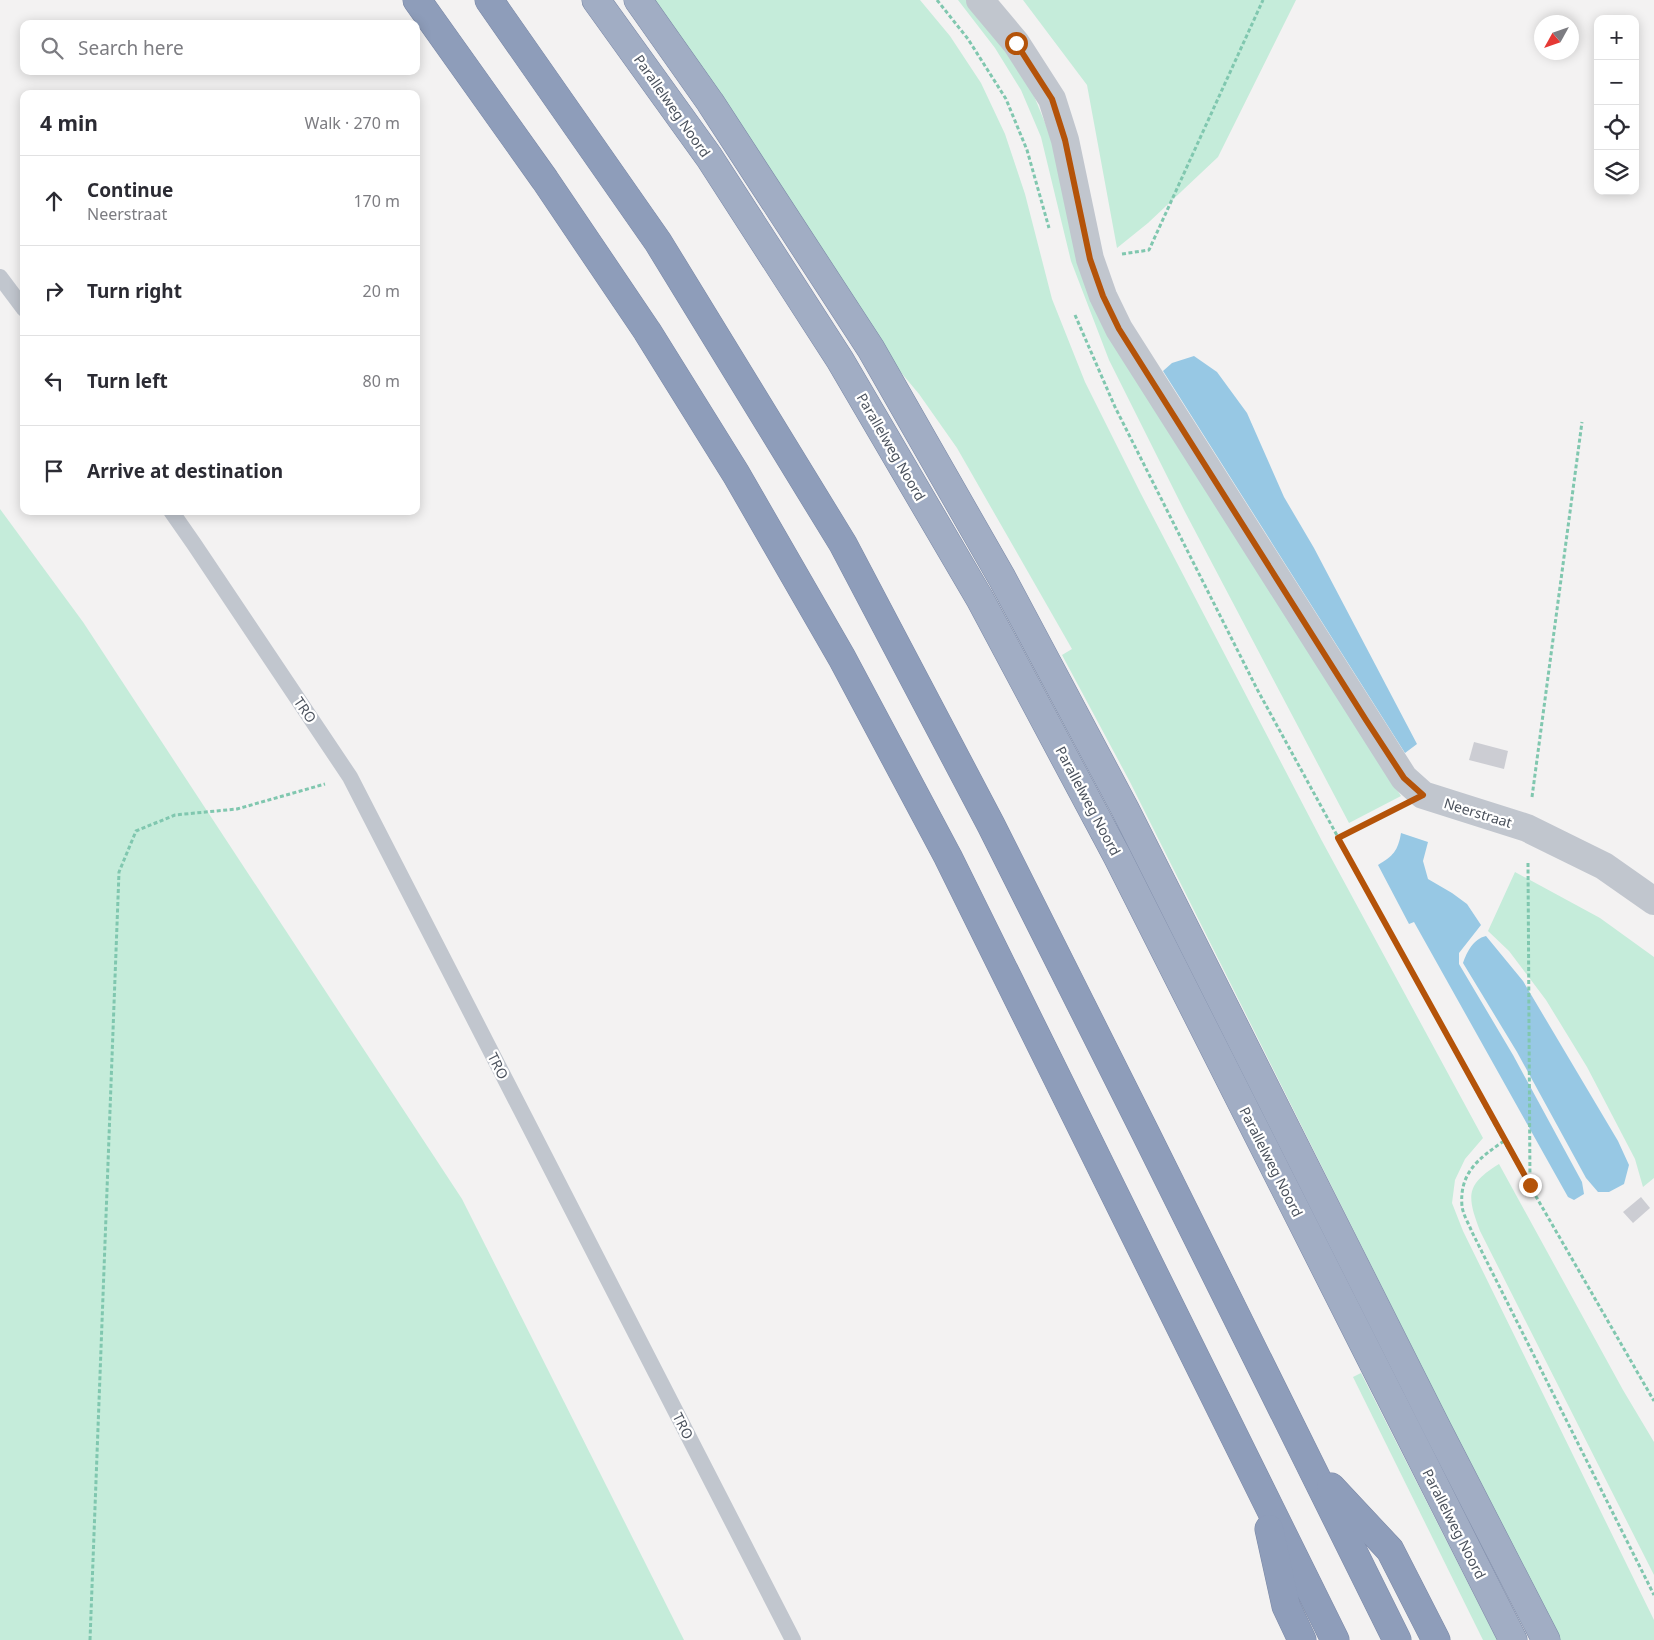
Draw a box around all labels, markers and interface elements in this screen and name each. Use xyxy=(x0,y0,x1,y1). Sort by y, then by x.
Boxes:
north arrow xyxy=(1534,15,1579,60)
map controls xyxy=(1594,15,1639,195)
button: + xyxy=(1594,15,1639,60)
search box xyxy=(20,20,420,75)
route start xyxy=(1005,32,1028,55)
icon: search xyxy=(38,34,66,62)
text: Search here xyxy=(78,35,184,61)
street label: Parallelweg Noord xyxy=(630,51,715,161)
button: − xyxy=(1594,60,1639,105)
button: locate xyxy=(1594,105,1639,150)
text: 4 min xyxy=(40,109,98,137)
text: Walk · 270 m xyxy=(305,112,400,134)
button: layers xyxy=(1594,150,1639,195)
text: Continue xyxy=(87,177,173,203)
icon: ahead xyxy=(40,187,68,215)
text: 170 m xyxy=(353,190,400,212)
text: Neerstraat xyxy=(87,203,167,225)
icon: right xyxy=(40,277,68,305)
text: Turn right xyxy=(87,278,182,304)
text: 20 m xyxy=(363,280,400,302)
icon: left xyxy=(40,367,68,395)
text: Turn left xyxy=(87,368,168,394)
text: 80 m xyxy=(363,370,400,392)
street label: Parallelweg Noord xyxy=(853,389,930,504)
icon: arrive xyxy=(40,457,68,485)
text: Arrive at destination xyxy=(87,458,283,484)
street label: TRO xyxy=(290,693,321,726)
street label: Parallelweg Noord xyxy=(1052,743,1125,859)
street label: Neerstraat xyxy=(1442,793,1515,832)
street label: TRO xyxy=(484,1049,513,1082)
street label: Parallelweg Noord xyxy=(1235,1103,1307,1220)
route end xyxy=(1519,1174,1542,1197)
street label: TRO xyxy=(669,1409,698,1442)
street label: Parallelweg Noord xyxy=(1418,1465,1490,1582)

